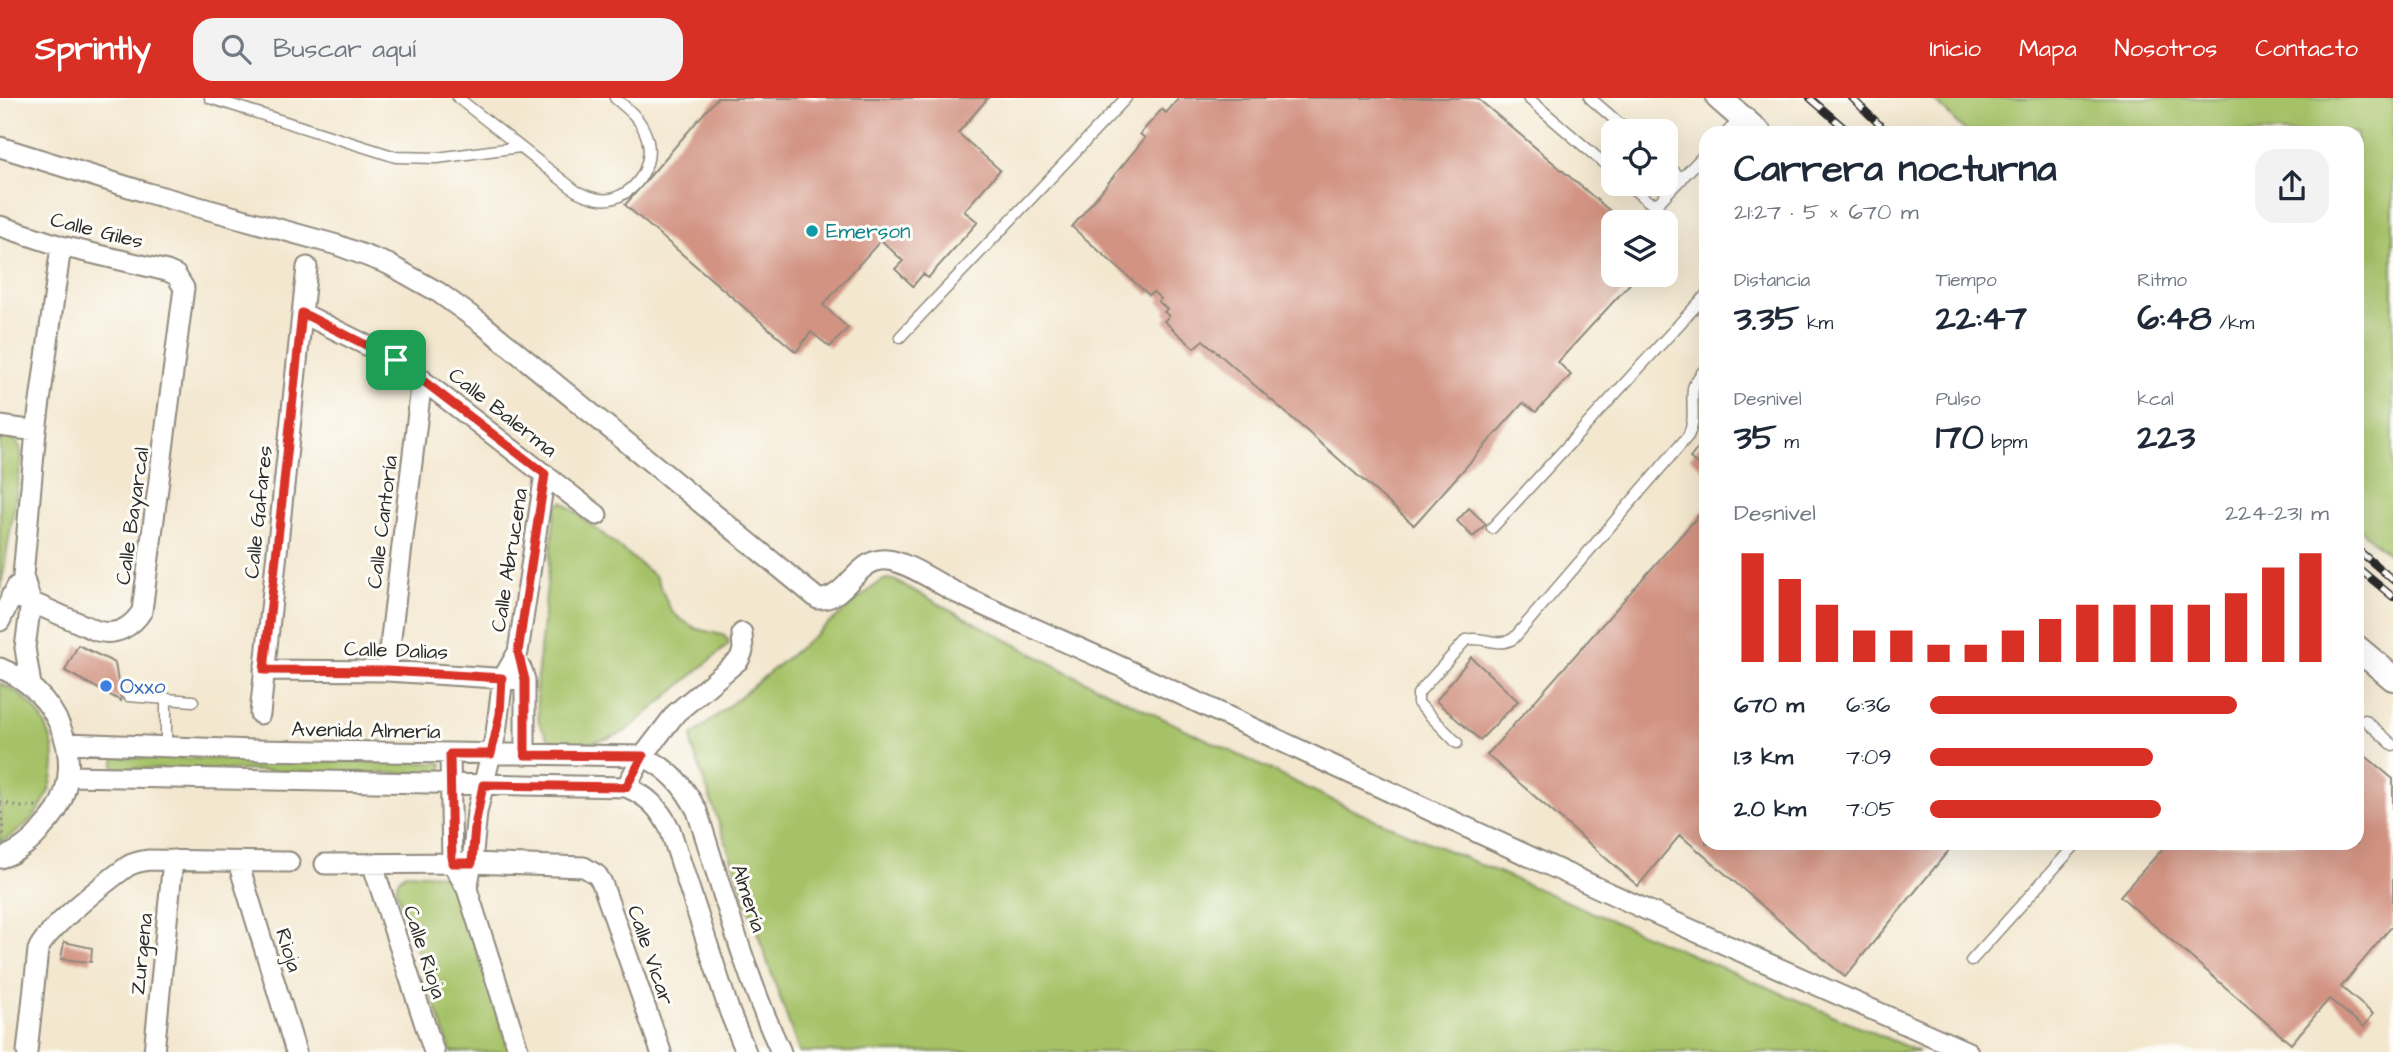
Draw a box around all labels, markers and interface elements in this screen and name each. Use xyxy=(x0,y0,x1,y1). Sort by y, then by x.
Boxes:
search box xyxy=(193,18,683,81)
text: Sprintly xyxy=(35,26,151,72)
icon: search xyxy=(217,30,255,68)
text: Buscar aquí xyxy=(273,31,416,67)
text: Inicio xyxy=(1929,32,1981,66)
text: Mapa xyxy=(2019,32,2077,66)
text: Nosotros xyxy=(2115,32,2217,66)
text: Contacto xyxy=(2255,32,2358,66)
map controls xyxy=(1601,119,1678,287)
button: locate xyxy=(1601,119,1678,196)
text: Carrera nocturna xyxy=(1734,144,2057,196)
button: share xyxy=(2255,149,2329,223)
text: 21:27 · 5 × 670 m xyxy=(1734,196,1919,228)
street label: Calle Giles xyxy=(47,205,146,256)
button: layers xyxy=(1601,210,1678,287)
place label: Emerson xyxy=(826,217,911,246)
marker: Emerson xyxy=(804,223,820,239)
text: Distancia xyxy=(1734,267,1810,294)
text: Tiempo xyxy=(1936,267,1997,294)
text: Ritmo xyxy=(2137,267,2187,294)
text: 3.35 xyxy=(1734,294,1799,343)
text: 22:47 xyxy=(1936,294,2027,343)
text: 6:48 xyxy=(2137,294,2212,343)
text: km xyxy=(1799,310,1833,337)
text: /km xyxy=(2212,310,2254,337)
pin xyxy=(366,330,426,390)
icon: arrive xyxy=(377,341,415,379)
street label: Calle Balerma xyxy=(442,361,563,464)
text: Desnivel xyxy=(1734,386,1802,413)
text: Pulso xyxy=(1936,386,1981,413)
text: kcal xyxy=(2137,386,2174,413)
text: 35 xyxy=(1734,413,1777,462)
text: 170 xyxy=(1936,413,1984,462)
text: 223 xyxy=(2137,413,2195,462)
text: m xyxy=(1777,429,1799,456)
text: bpm xyxy=(1984,429,2027,456)
street label: Calle Gafares xyxy=(237,444,280,580)
street label: Calle Bayarcal xyxy=(108,445,158,587)
street label: Calle Cantoría xyxy=(360,454,405,590)
street label: Calle Abrucena xyxy=(484,486,535,634)
text: Desnivel xyxy=(1734,497,1816,529)
text: 224–231 m xyxy=(2225,497,2329,529)
street label: Calle Dalias xyxy=(344,634,448,667)
place label: Oxxo xyxy=(120,672,166,701)
marker: Oxxo xyxy=(98,678,114,694)
text: 670 m xyxy=(1734,689,1804,721)
text: 6:36 xyxy=(1846,689,1890,721)
street label: Avenida Almería xyxy=(291,715,441,746)
text: 1.3 km xyxy=(1734,741,1793,773)
text: 7:09 xyxy=(1846,741,1892,773)
text: 2.0 km xyxy=(1734,793,1806,825)
text: 7:05 xyxy=(1846,793,1895,825)
street label: Almería xyxy=(724,860,773,936)
street label: Calle Vicar xyxy=(620,901,681,1009)
street label: Calle Rioja xyxy=(396,902,453,1003)
street label: Zurgena xyxy=(123,911,162,997)
street label: Rioja xyxy=(268,925,309,976)

